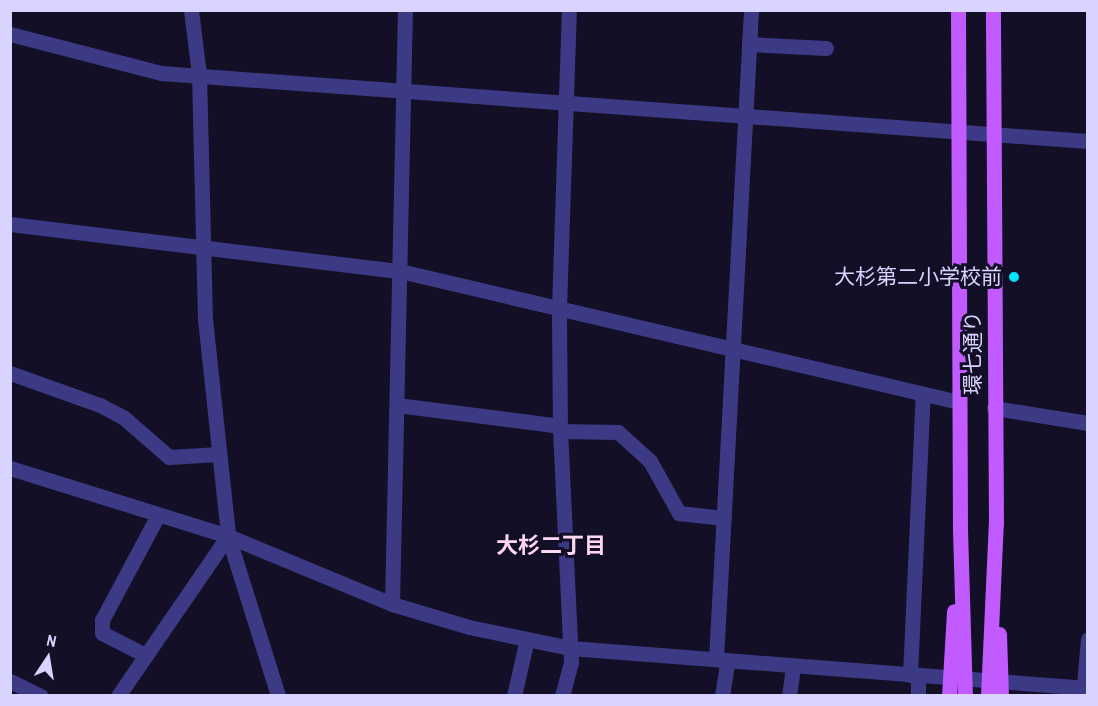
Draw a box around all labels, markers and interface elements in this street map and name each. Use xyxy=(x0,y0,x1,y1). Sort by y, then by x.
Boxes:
place label: 大杉第二小学校前 xyxy=(834,264,1002,290)
marker: 大杉第二小学校前 xyxy=(1007,270,1021,284)
street label: 環七通り xyxy=(960,311,986,395)
district label: 大杉二丁目 xyxy=(496,533,606,559)
north arrow xyxy=(18,628,78,688)
text: N xyxy=(45,629,59,652)

